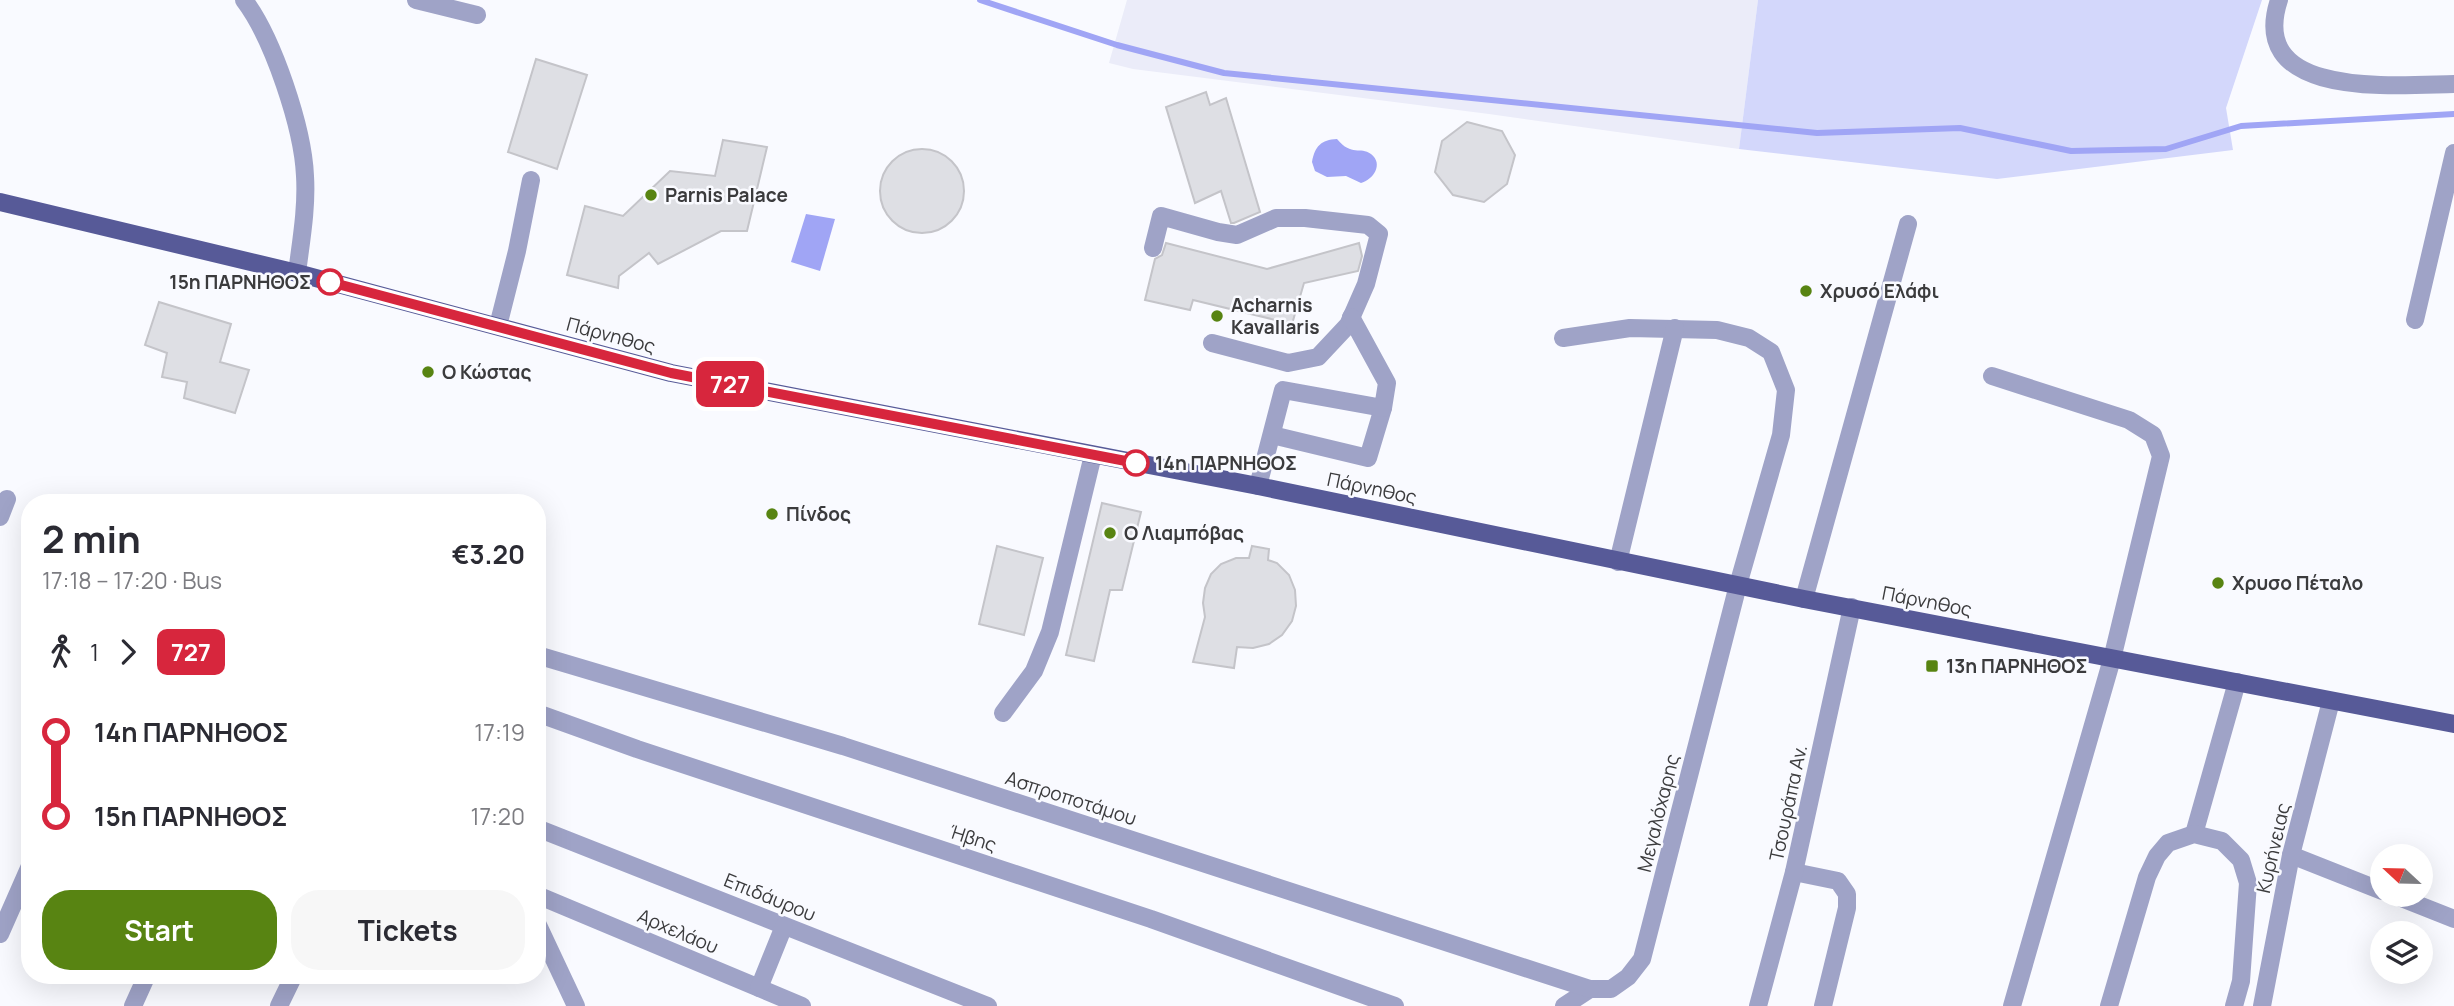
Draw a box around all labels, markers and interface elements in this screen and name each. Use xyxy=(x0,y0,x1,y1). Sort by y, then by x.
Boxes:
place label: Parnis Palace xyxy=(665,182,788,208)
marker: Parnis Palace xyxy=(643,187,659,203)
place label: 15η ΠΑΡΝΗΘΟΣ xyxy=(169,269,311,295)
marker: 15η ΠΑΡΝΗΘΟΣ xyxy=(317,269,343,295)
place label: Χρυσό Ελάφι xyxy=(1820,278,1939,304)
marker: Χρυσό Ελάφι xyxy=(1798,283,1814,299)
place label: Acharnis Kavallaris xyxy=(1231,292,1320,340)
marker: Acharnis Kavallaris xyxy=(1209,308,1225,324)
street label: Πάρνηθος xyxy=(564,311,658,359)
place label: Ο Κώστας xyxy=(442,359,531,385)
line badge: 727 xyxy=(690,361,770,407)
marker: Ο Κώστας xyxy=(420,364,436,380)
text: 727 xyxy=(710,367,750,400)
marker: 14η ΠΑΡΝΗΘΟΣ xyxy=(1123,450,1149,476)
place label: 14η ΠΑΡΝΗΘΟΣ xyxy=(1155,450,1297,476)
street label: Πάρνηθος xyxy=(1325,466,1419,510)
place label: Πίνδος xyxy=(786,501,851,527)
marker: Πίνδος xyxy=(764,506,780,522)
text: 2 min xyxy=(42,512,141,564)
place label: Ο Λιαμπόβας xyxy=(1124,520,1244,546)
marker: Ο Λιαμπόβας xyxy=(1102,525,1118,541)
text: €3.20 xyxy=(452,536,525,572)
text: 17:18 – 17:20 · Bus xyxy=(42,564,222,596)
place label: Χρυσο Πέταλο xyxy=(2232,570,2363,596)
marker: Χρυσο Πέταλο xyxy=(2210,575,2226,591)
street label: Πάρνηθος xyxy=(1880,580,1974,622)
icon: walk xyxy=(42,633,80,671)
icon: forward xyxy=(109,633,147,671)
text: 727 xyxy=(171,635,211,668)
text: 1 xyxy=(90,636,99,668)
place label: 13η ΠΑΡΝΗΘΟΣ xyxy=(1946,653,2088,679)
marker: 13η ΠΑΡΝΗΘΟΣ xyxy=(1924,658,1940,674)
text: 14η ΠΑΡΝΗΘΟΣ xyxy=(94,714,288,750)
text: 17:19 xyxy=(474,716,525,748)
street label: Τσουράπα Αν. xyxy=(1763,743,1813,863)
street label: Μεγαλόχαρης xyxy=(1631,751,1685,875)
street label: Ασπροποτάμου xyxy=(1002,765,1140,831)
text: 15η ΠΑΡΝΗΘΟΣ xyxy=(94,798,288,834)
text: 17:20 xyxy=(470,800,525,832)
street label: Κυρήνειας xyxy=(2250,800,2296,896)
street label: Ήβης xyxy=(946,818,1000,858)
north arrow xyxy=(2370,844,2432,906)
map controls xyxy=(2370,844,2433,984)
street label: Επιδάυρου xyxy=(720,867,820,927)
button: Start xyxy=(42,890,277,970)
button: Tickets xyxy=(291,890,525,970)
street label: Αρχελάου xyxy=(634,902,722,960)
button: layers xyxy=(2370,921,2433,984)

